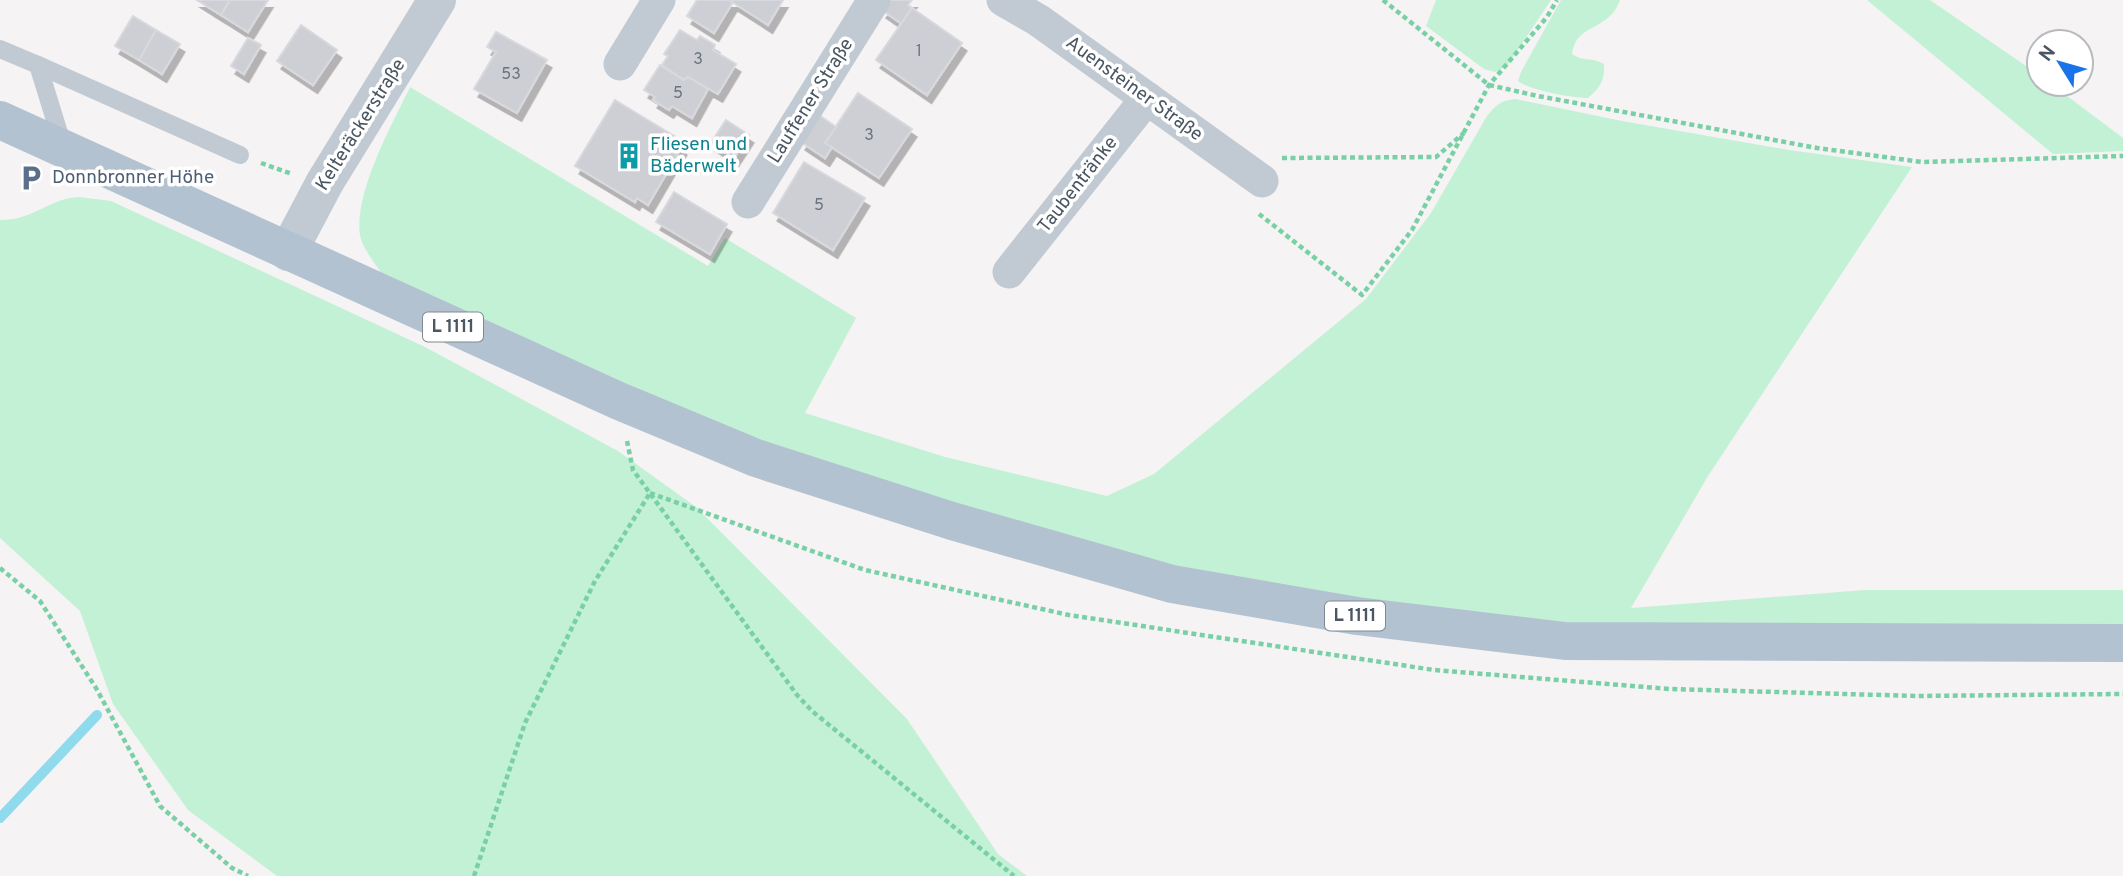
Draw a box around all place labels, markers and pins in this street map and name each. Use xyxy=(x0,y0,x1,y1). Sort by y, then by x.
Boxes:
place label: Fliesen und Bäderwelt xyxy=(650,133,747,179)
building icon: Fliesen und Bäderwelt xyxy=(614,141,644,171)
parking icon: Donnbronner Höhe xyxy=(16,163,46,193)
place label: Donnbronner Höhe xyxy=(52,166,214,190)

